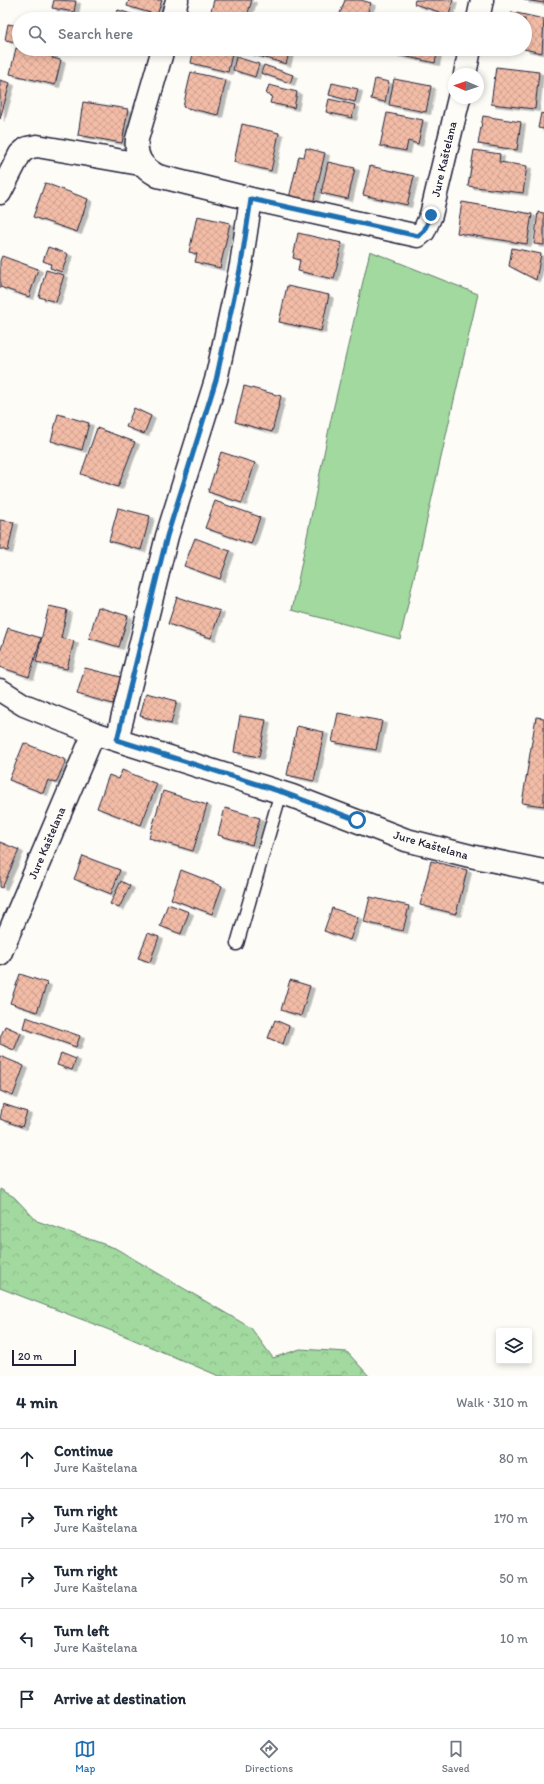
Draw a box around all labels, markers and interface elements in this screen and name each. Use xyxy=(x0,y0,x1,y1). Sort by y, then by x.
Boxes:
search box xyxy=(12,12,532,56)
icon: search xyxy=(26,23,48,45)
text: Search here xyxy=(58,25,133,43)
north arrow xyxy=(448,68,484,104)
street label: Jure Kaštelana xyxy=(428,119,460,198)
route end xyxy=(422,206,440,224)
street label: Jure Kaštelana xyxy=(25,804,69,881)
route start xyxy=(348,811,366,829)
street label: Jure Kaštelana xyxy=(392,828,471,863)
map controls xyxy=(496,1328,532,1364)
button: layers xyxy=(496,1328,532,1364)
scale bar xyxy=(12,1348,76,1367)
text: 20 m xyxy=(18,1350,42,1363)
text: 4 min xyxy=(16,1392,58,1412)
text: Walk · 310 m xyxy=(456,1395,528,1410)
text: Continue xyxy=(54,1442,113,1460)
icon: ahead xyxy=(16,1448,38,1470)
text: 80 m xyxy=(499,1451,528,1466)
text: Jure Kaštelana xyxy=(54,1460,138,1475)
text: Turn right xyxy=(54,1502,118,1520)
icon: right xyxy=(16,1508,38,1530)
text: 170 m xyxy=(494,1511,528,1526)
text: Jure Kaštelana xyxy=(54,1520,138,1535)
text: Turn right xyxy=(54,1562,118,1580)
icon: right xyxy=(16,1568,38,1590)
text: 50 m xyxy=(499,1571,528,1586)
text: Jure Kaštelana xyxy=(54,1580,138,1595)
text: Turn left xyxy=(54,1622,109,1640)
icon: left xyxy=(16,1628,38,1650)
text: 10 m xyxy=(500,1631,528,1646)
text: Jure Kaštelana xyxy=(54,1640,138,1655)
icon: arrive xyxy=(16,1688,38,1710)
text: Arrive at destination xyxy=(54,1690,186,1708)
tab: Map xyxy=(74,1738,96,1775)
tab: Directions xyxy=(245,1738,293,1775)
tab: Saved xyxy=(442,1738,470,1775)

